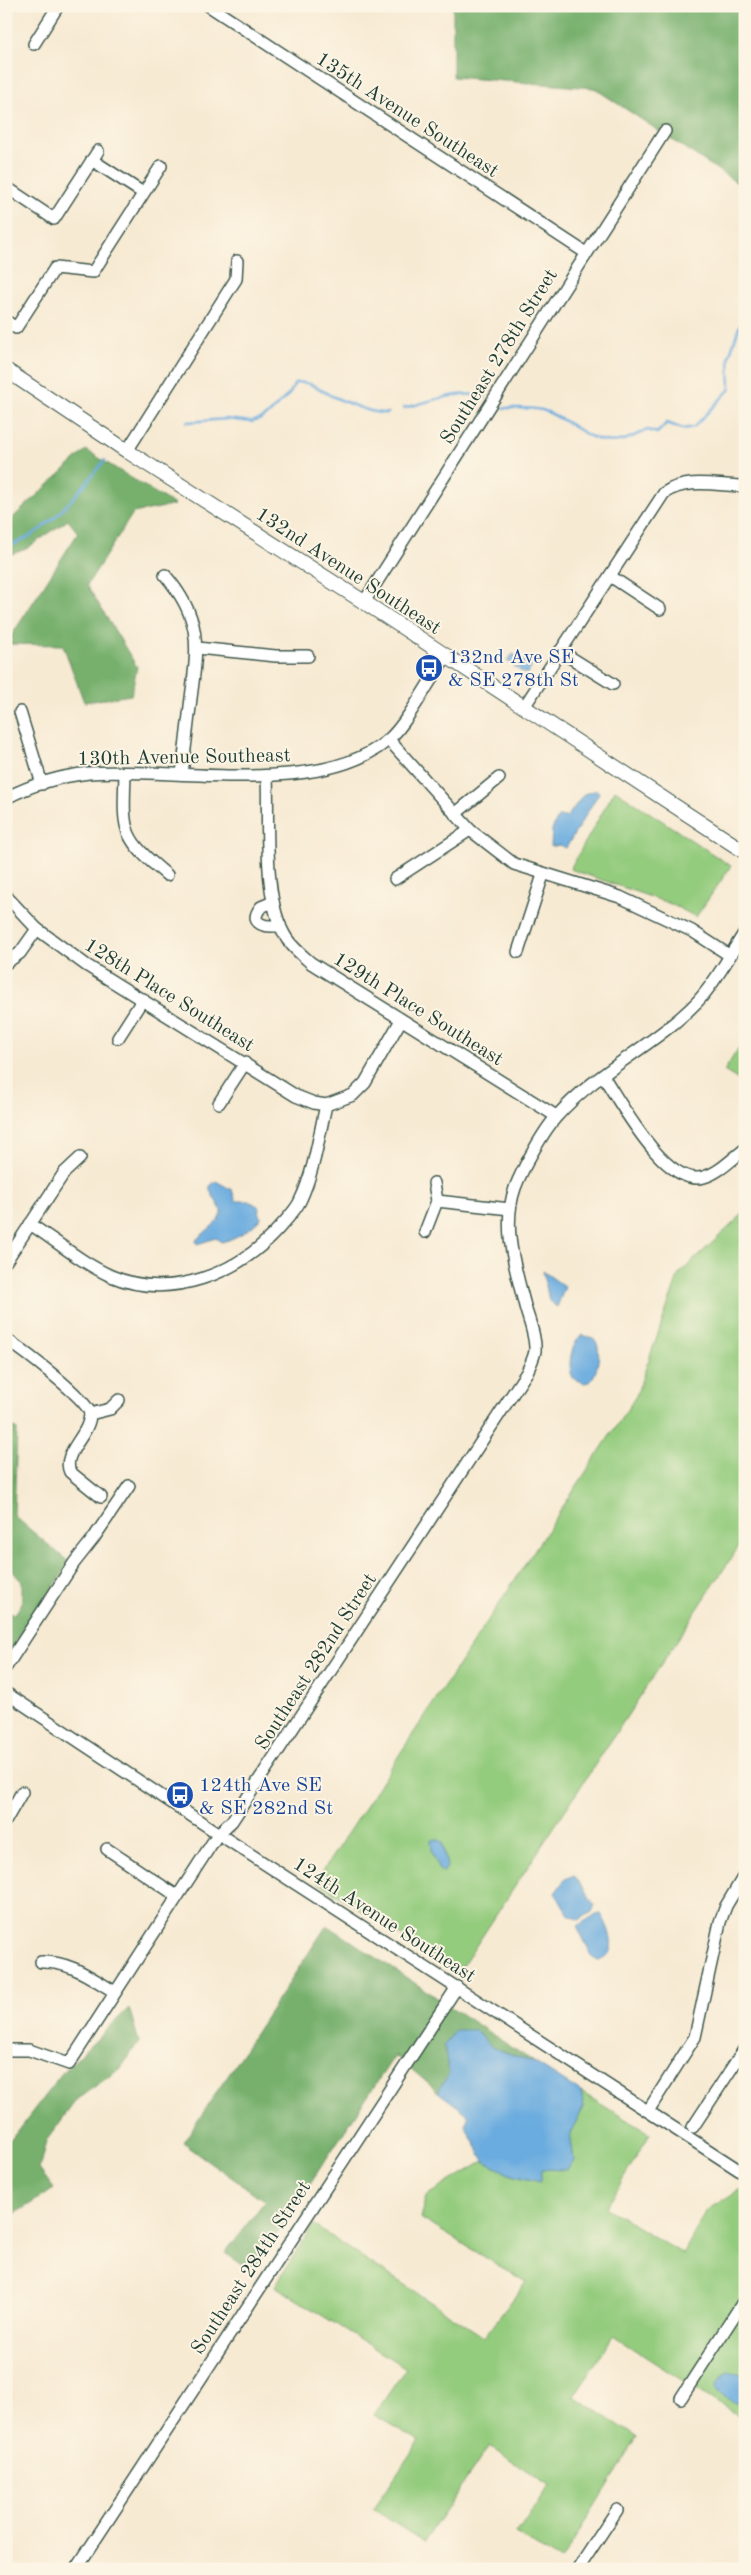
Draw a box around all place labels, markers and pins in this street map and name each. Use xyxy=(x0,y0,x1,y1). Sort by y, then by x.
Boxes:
place label: 132nd Ave SE & SE 278th St xyxy=(448,648,579,691)
bus stop icon: 132nd Ave SE & SE 278th St xyxy=(414,653,444,683)
place label: 124th Ave SE & SE 282nd St xyxy=(199,1776,333,1819)
bus stop icon: 124th Ave SE & SE 282nd St xyxy=(165,1780,195,1810)

